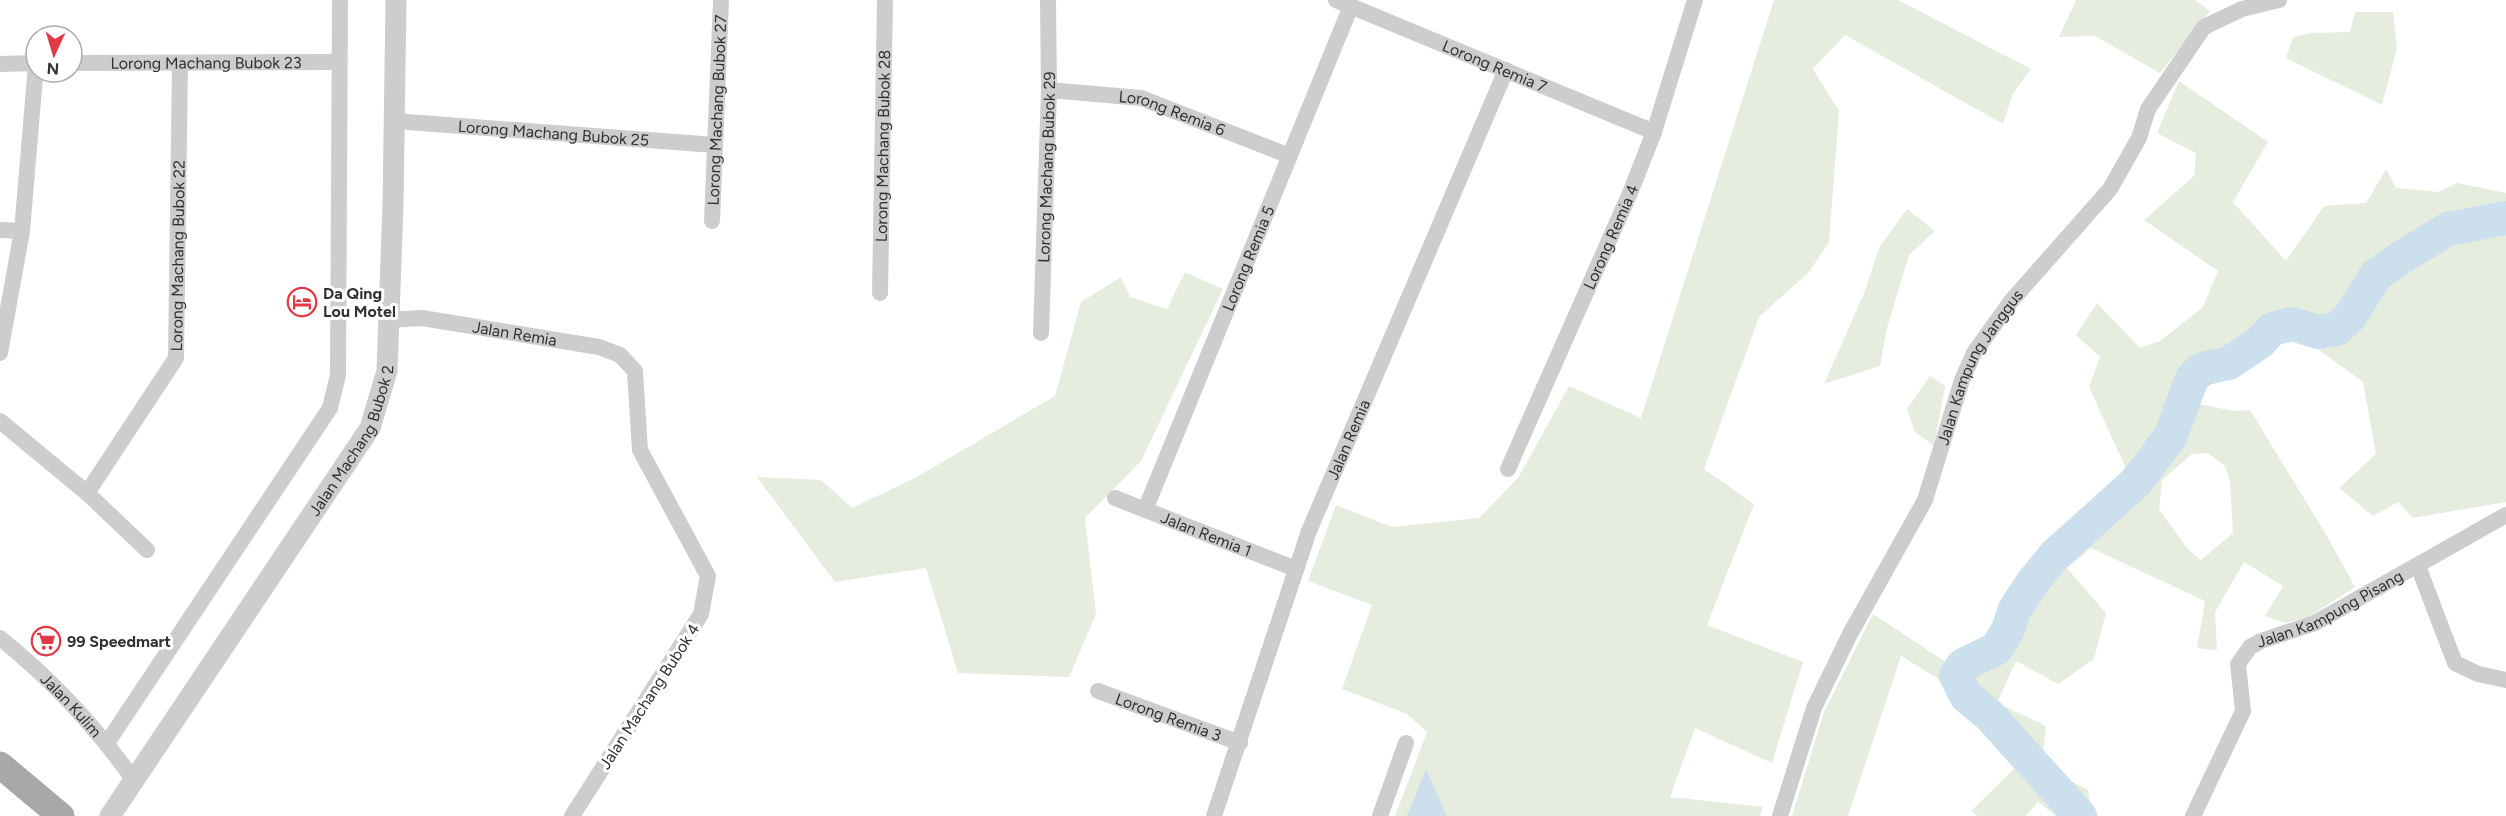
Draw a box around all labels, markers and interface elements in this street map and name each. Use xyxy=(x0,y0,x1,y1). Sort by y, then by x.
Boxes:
street label: Lorong Machang Bubok 27 xyxy=(704,14,730,206)
north arrow xyxy=(24,24,84,84)
street label: Lorong Remia 7 xyxy=(1440,36,1550,97)
street label: Lorong Machang Bubok 28 xyxy=(872,50,894,242)
street label: Lorong Machang Bubok 23 xyxy=(110,53,302,73)
text: N xyxy=(46,59,60,78)
street label: Lorong Machang Bubok 29 xyxy=(1034,71,1059,263)
street label: Lorong Remia 6 xyxy=(1118,87,1228,140)
street label: Lorong Machang Bubok 25 xyxy=(457,117,650,150)
street label: Lorong Machang Bubok 22 xyxy=(167,160,189,352)
street label: Lorong Remia 4 xyxy=(1580,182,1642,292)
street label: Lorong Remia 5 xyxy=(1218,203,1278,314)
place label: Da Qing Lou Motel xyxy=(323,284,396,321)
street label: Jalan Kampung Janggus xyxy=(1934,285,2027,447)
hotel icon: Da Qing Lou Motel xyxy=(286,286,318,318)
street label: Jalan Remia xyxy=(471,317,558,350)
street label: Jalan Machang Bubok 2 xyxy=(305,365,397,520)
street label: Jalan Remia xyxy=(1323,397,1374,483)
street label: Jalan Remia 1 xyxy=(1158,508,1254,561)
street label: Jalan Kampung Pisang xyxy=(2254,566,2406,652)
street label: Jalan Machang Bubok 4 xyxy=(595,620,704,773)
supermarket icon: 99 Speedmart xyxy=(30,625,62,657)
place label: 99 Speedmart xyxy=(67,632,171,651)
street label: Jalan Kulim xyxy=(37,669,105,741)
street label: Lorong Remia 3 xyxy=(1113,689,1224,745)

